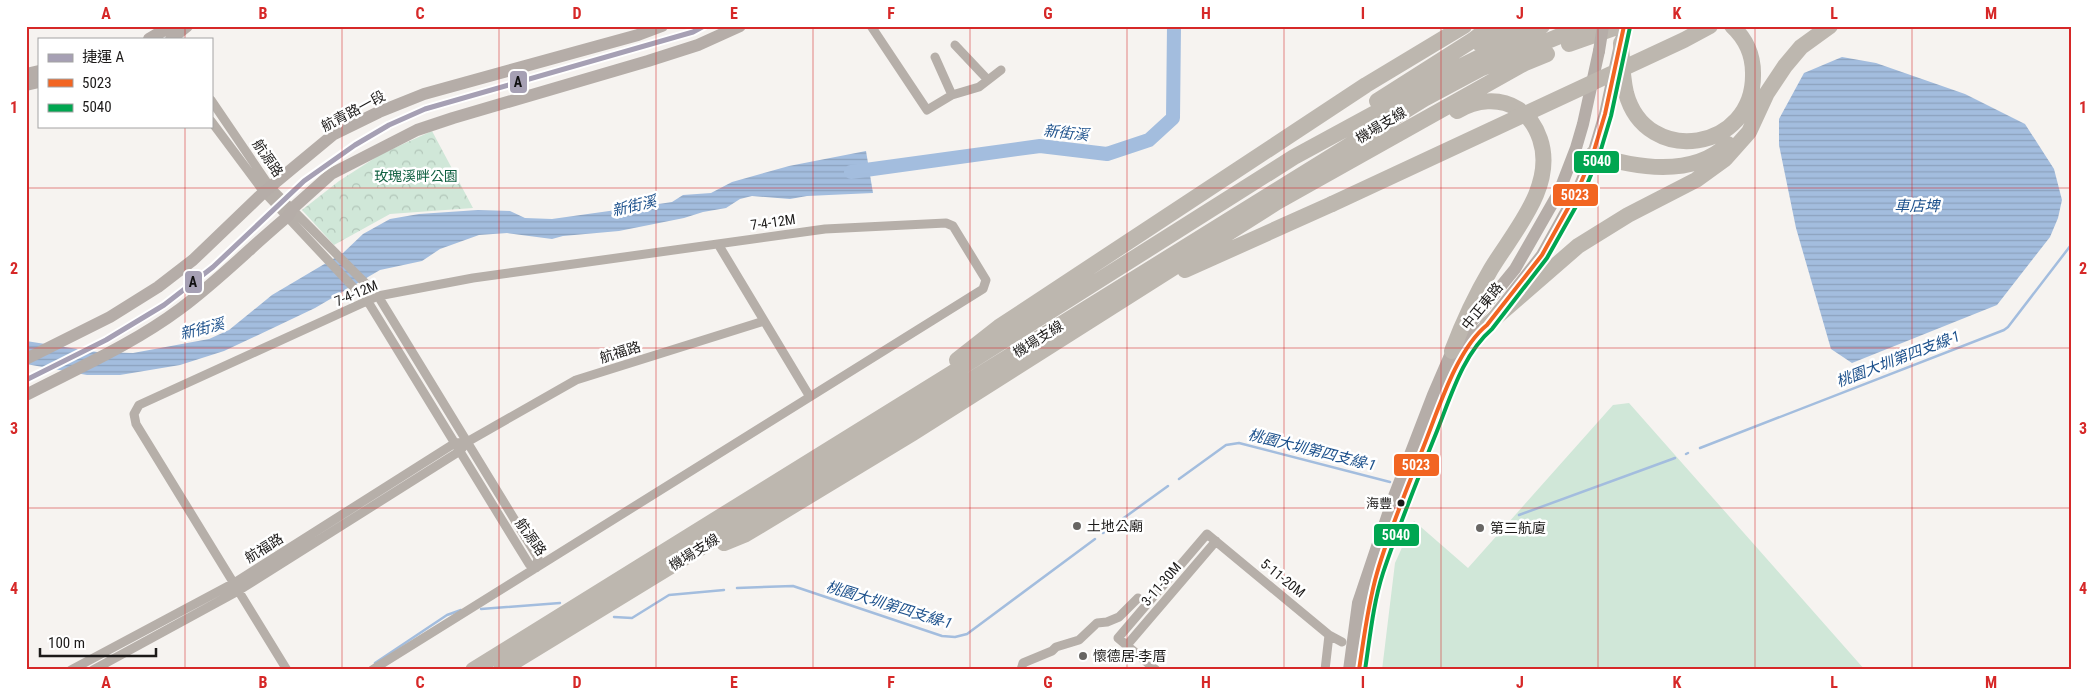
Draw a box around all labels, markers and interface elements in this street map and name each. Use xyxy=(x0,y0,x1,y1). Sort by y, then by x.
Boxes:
text: A xyxy=(101,4,111,23)
text: B xyxy=(259,4,268,23)
text: C xyxy=(415,4,425,23)
text: D xyxy=(572,4,582,23)
text: E xyxy=(730,4,738,23)
text: F xyxy=(887,4,895,23)
text: G xyxy=(1043,4,1053,23)
text: H xyxy=(1201,4,1211,23)
text: I xyxy=(1361,4,1365,23)
text: J xyxy=(1516,4,1524,23)
text: K xyxy=(1673,4,1682,23)
text: L xyxy=(1830,4,1838,23)
text: M xyxy=(1985,4,1997,23)
legend xyxy=(38,38,212,128)
text: 捷運 A xyxy=(82,48,124,66)
line badge: A xyxy=(509,70,528,94)
text: 5023 xyxy=(82,74,112,92)
text: A xyxy=(514,74,523,90)
street label: 航青路一段 xyxy=(318,88,388,134)
text: 1 xyxy=(10,98,18,117)
text: 5040 xyxy=(82,98,112,116)
text: 1 xyxy=(2079,98,2087,117)
street label: 機場支線 xyxy=(1353,104,1409,146)
water label: 新街溪 xyxy=(1043,122,1091,145)
street label: 航源路 xyxy=(250,136,286,180)
line badge: 5040 xyxy=(1573,150,1620,174)
text: 5040 xyxy=(1583,153,1611,169)
park label: 玫瑰溪畔公園 xyxy=(374,168,458,184)
line badge: 5023 xyxy=(1552,183,1599,207)
text: 5023 xyxy=(1561,187,1589,203)
water label: 新街溪 xyxy=(610,192,660,220)
water label: 車店埤 xyxy=(1894,197,1941,215)
street label: 7-4-12M xyxy=(750,211,796,233)
text: 2 xyxy=(10,259,18,278)
text: 2 xyxy=(2079,259,2087,278)
line badge: A xyxy=(184,270,203,294)
text: A xyxy=(189,274,198,290)
street label: 7-4-12M xyxy=(332,277,380,309)
street label: 中正東路 xyxy=(1458,279,1506,333)
water label: 新街溪 xyxy=(178,314,228,343)
street label: 機場支線 xyxy=(1010,317,1066,361)
water label: 桃園大圳第四支線-1 xyxy=(1834,327,1962,391)
street label: 航福路 xyxy=(598,338,642,366)
text: 3 xyxy=(10,419,18,438)
text: 3 xyxy=(2079,419,2087,438)
water label: 桃園大圳第四支線-1 xyxy=(1246,425,1378,475)
line badge: 5023 xyxy=(1393,453,1440,477)
text: 5023 xyxy=(1402,457,1430,473)
place label: 海豐 xyxy=(1366,496,1392,511)
marker: 海豐 xyxy=(1396,498,1406,508)
street label: 航源路 xyxy=(512,515,550,559)
place label: 土地公廟 xyxy=(1087,518,1143,534)
marker: 土地公廟 xyxy=(1071,520,1083,532)
place label: 第三航廈 xyxy=(1490,520,1546,536)
marker: 第三航廈 xyxy=(1474,522,1486,534)
line badge: 5040 xyxy=(1373,523,1420,547)
text: 5040 xyxy=(1382,527,1410,543)
street label: 航福路 xyxy=(242,530,286,566)
street label: 機場支線 xyxy=(666,530,722,574)
street label: 5-11-20M xyxy=(1258,555,1308,601)
street label: 3-11-30M xyxy=(1138,559,1184,609)
water label: 桃園大圳第四支線-1 xyxy=(824,577,954,633)
text: 4 xyxy=(10,579,18,598)
text: 4 xyxy=(2079,579,2087,598)
scale bar xyxy=(40,626,156,658)
text: 100 m xyxy=(48,634,85,652)
place label: 懷德居-李厝 xyxy=(1093,648,1166,664)
marker: 懷德居-李厝 xyxy=(1077,650,1089,662)
text: A xyxy=(101,673,111,692)
text: B xyxy=(259,673,268,692)
text: C xyxy=(415,673,425,692)
text: D xyxy=(572,673,582,692)
text: E xyxy=(730,673,738,692)
text: F xyxy=(887,673,895,692)
text: G xyxy=(1043,673,1053,692)
text: H xyxy=(1201,673,1211,692)
text: I xyxy=(1361,673,1365,692)
text: J xyxy=(1516,673,1524,692)
text: K xyxy=(1673,673,1682,692)
text: L xyxy=(1830,673,1838,692)
text: M xyxy=(1985,673,1997,692)

